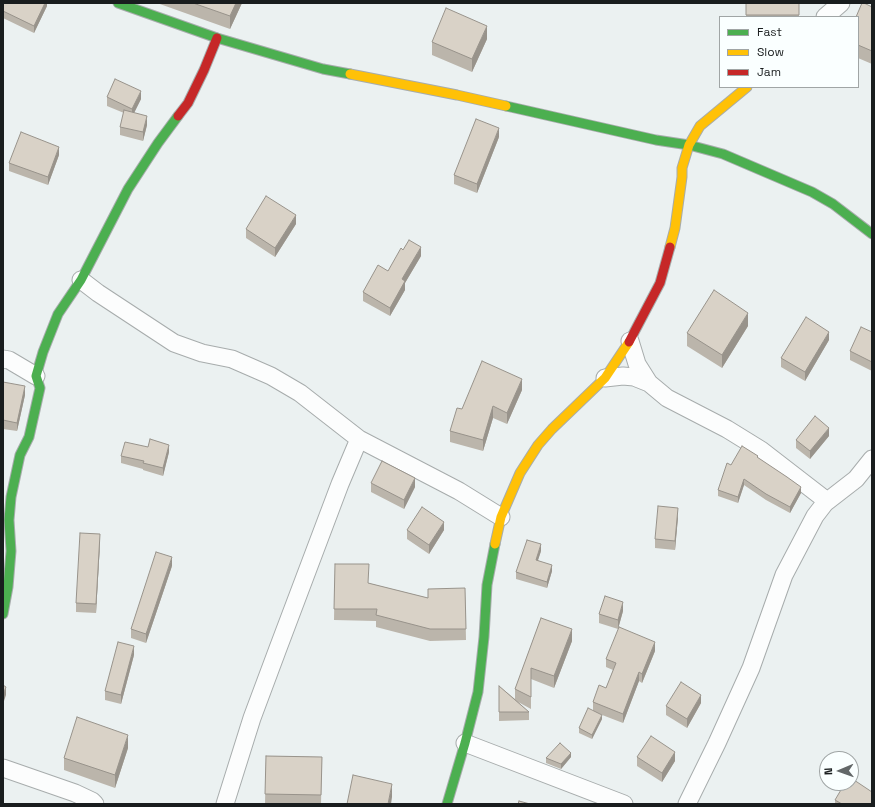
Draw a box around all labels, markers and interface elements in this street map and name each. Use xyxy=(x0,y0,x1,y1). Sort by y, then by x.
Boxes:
legend xyxy=(719,16,859,88)
text: Fast xyxy=(757,24,782,40)
text: Slow xyxy=(757,44,784,60)
text: Jam xyxy=(757,64,781,80)
north arrow xyxy=(819,751,859,791)
text: N xyxy=(821,767,835,775)

